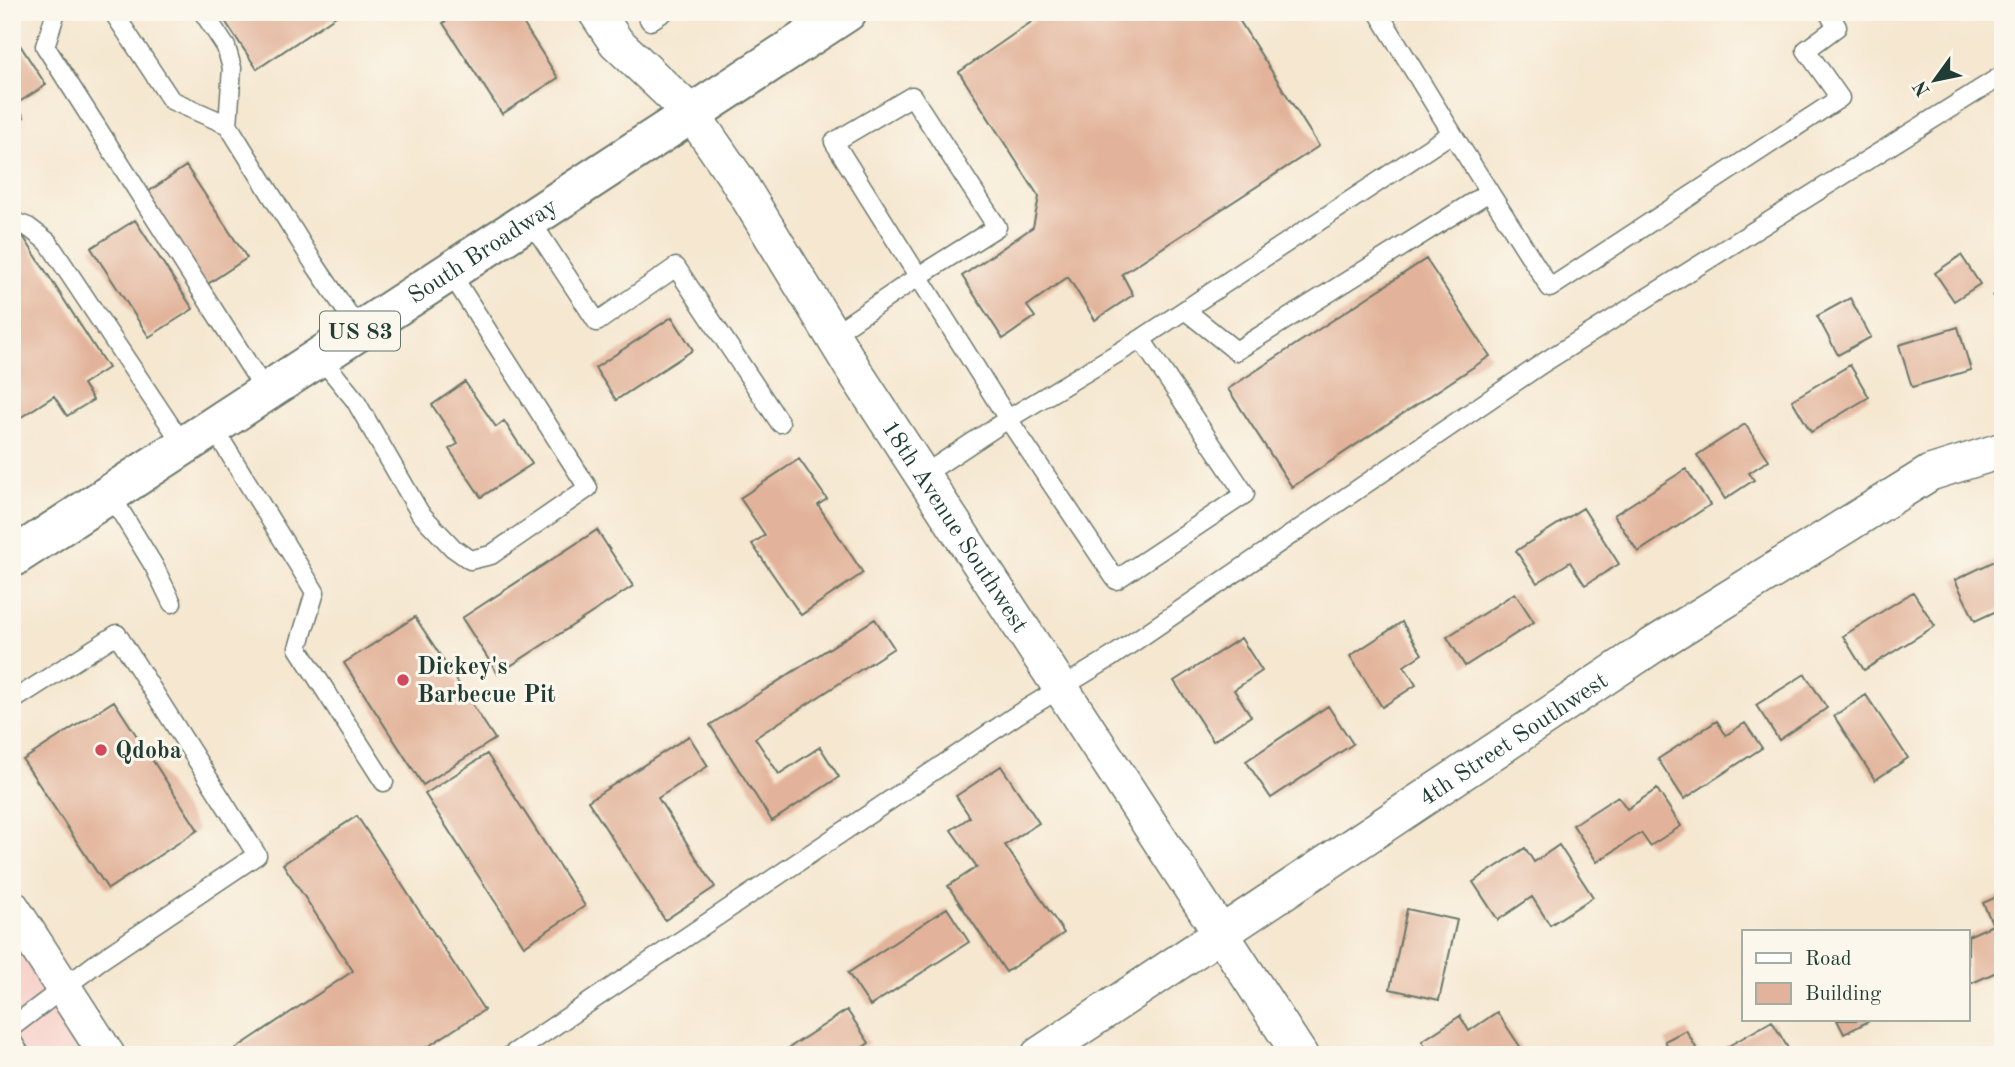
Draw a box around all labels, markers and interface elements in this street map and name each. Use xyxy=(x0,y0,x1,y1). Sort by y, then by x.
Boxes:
north arrow xyxy=(1899,46,1969,116)
text: N xyxy=(1911,76,1935,99)
street label: South Broadway xyxy=(405,195,562,309)
road number: US 83 xyxy=(320,312,400,350)
street label: 18th Avenue Southwest xyxy=(876,417,1031,637)
place label: Dickey's Barbecue Pit xyxy=(417,656,556,708)
street label: 4th Street Southwest xyxy=(1416,669,1613,812)
marker: Dickey's Barbecue Pit xyxy=(395,672,411,688)
place label: Qdoba xyxy=(115,740,182,764)
marker: Qdoba xyxy=(93,742,109,758)
legend xyxy=(1742,930,1969,1021)
text: Road xyxy=(1805,949,1852,970)
text: Building xyxy=(1805,984,1882,1005)

